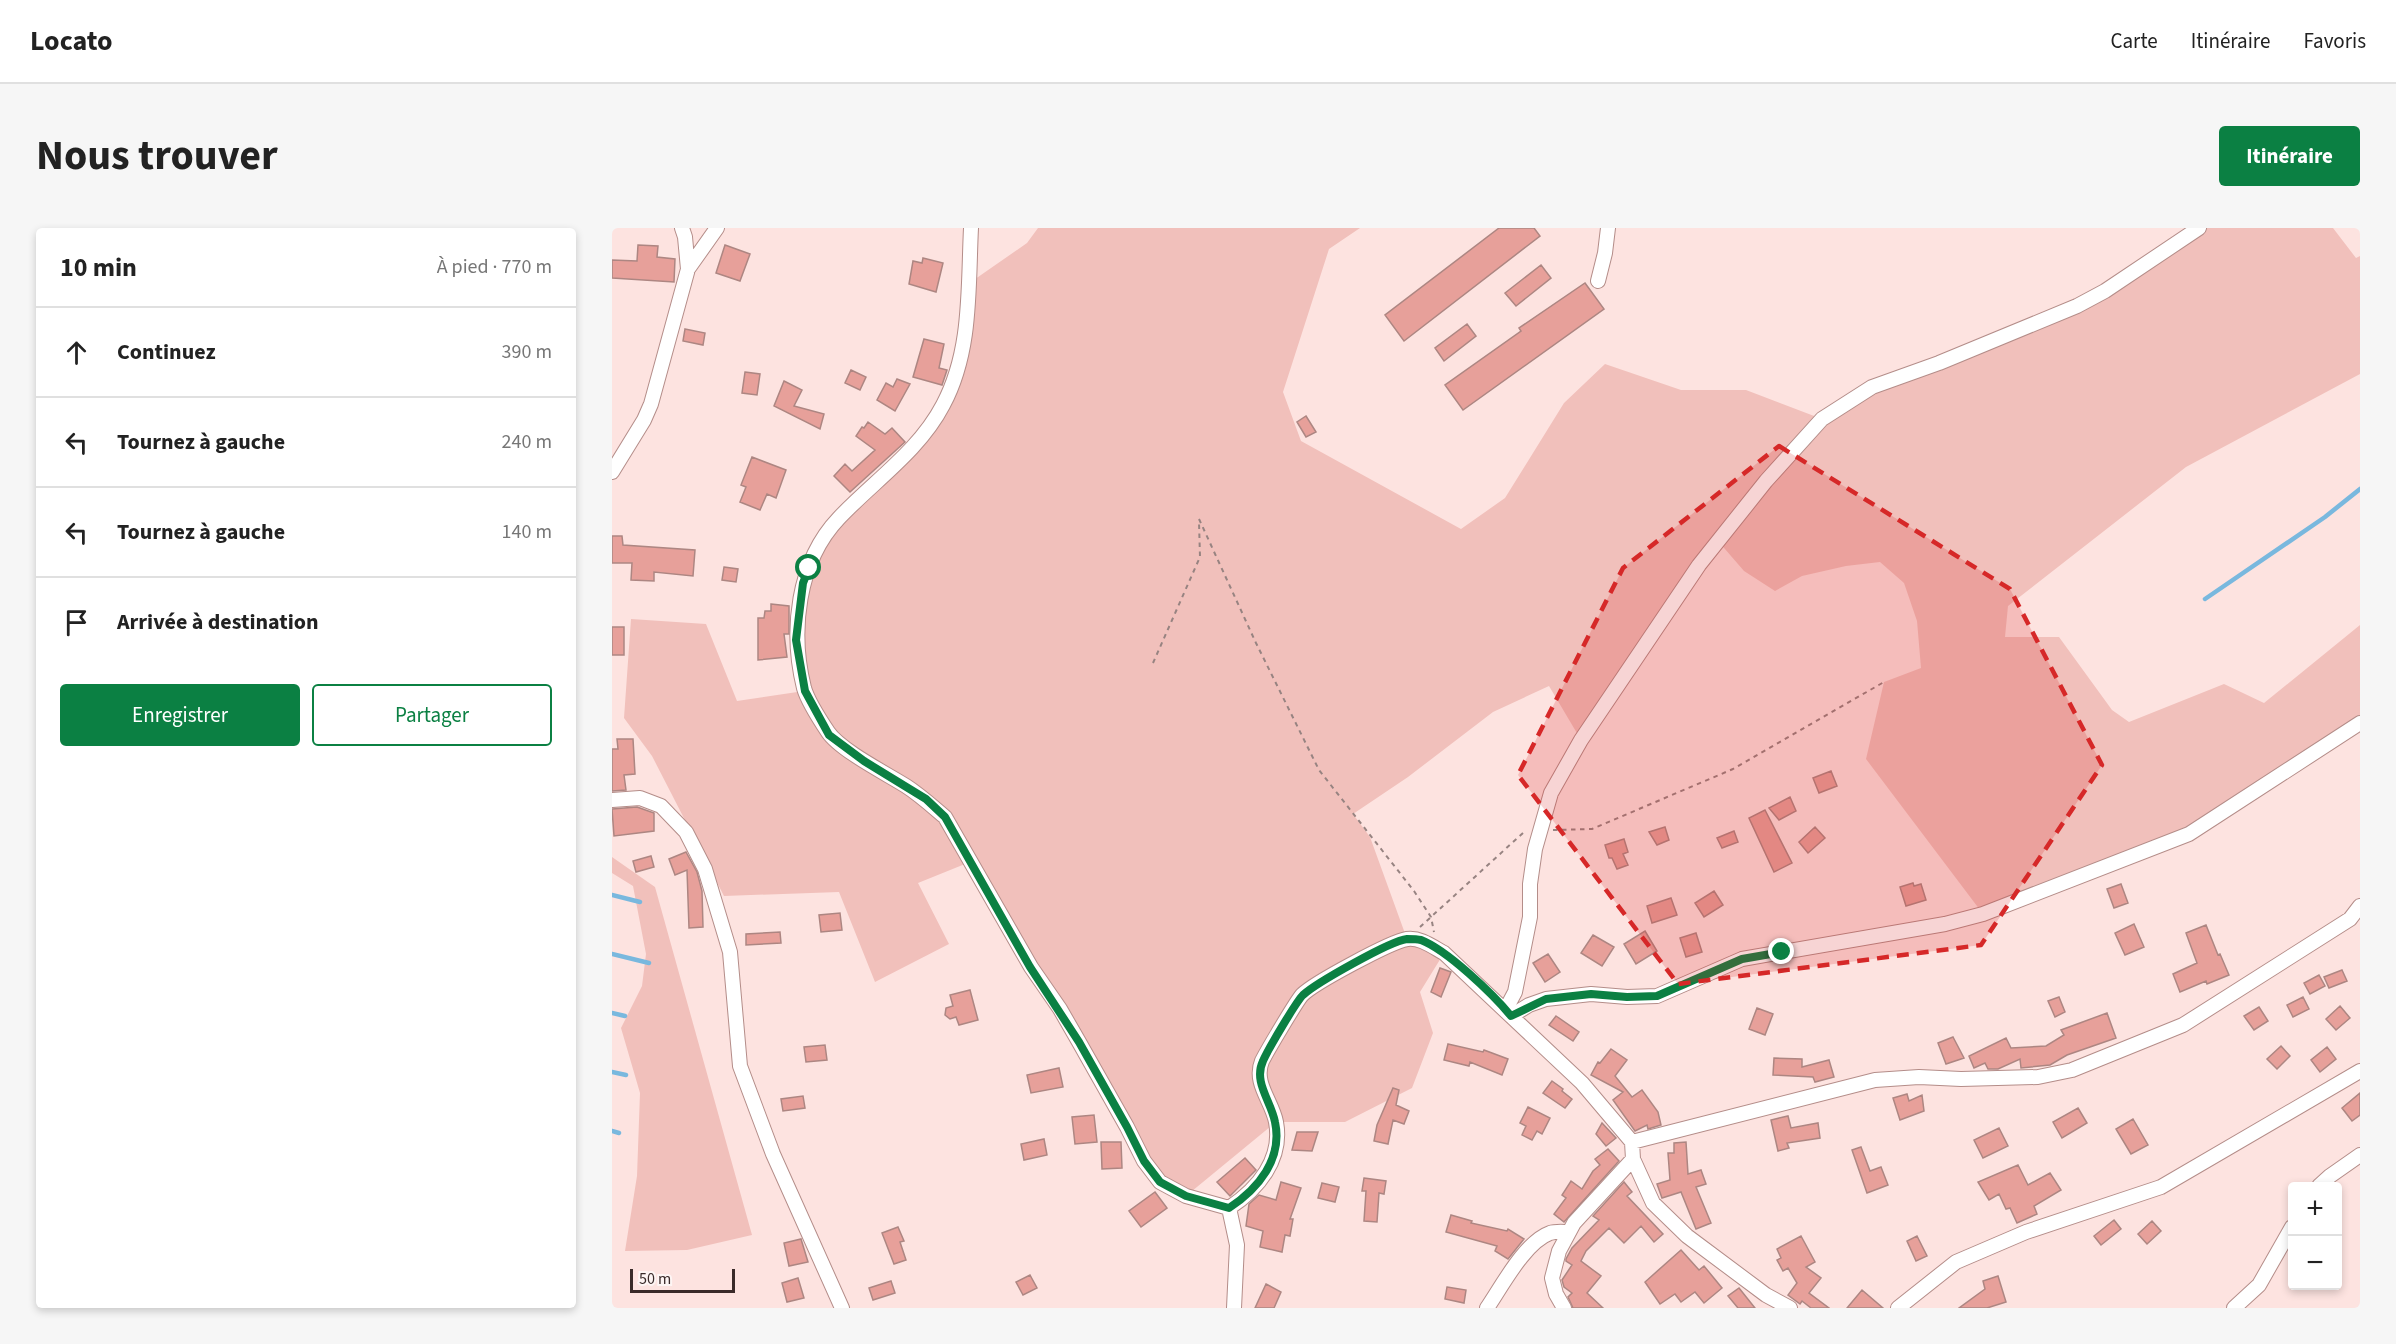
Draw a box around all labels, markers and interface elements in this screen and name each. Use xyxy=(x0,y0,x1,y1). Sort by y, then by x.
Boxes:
text: Locato xyxy=(30,21,112,61)
text: Carte xyxy=(2111,26,2158,56)
text: Itinéraire xyxy=(2191,26,2270,56)
text: Favoris xyxy=(2303,26,2366,56)
text: Nous trouver xyxy=(36,126,278,186)
button: Itinéraire xyxy=(2219,126,2360,186)
text: 10 min xyxy=(60,249,137,286)
text: À pied · 770 m xyxy=(437,253,552,281)
icon: ahead xyxy=(60,336,93,369)
text: Continuez xyxy=(117,336,216,368)
text: 390 m xyxy=(502,338,552,366)
icon: left xyxy=(60,426,93,459)
text: Tournez à gauche xyxy=(117,426,285,458)
text: 240 m xyxy=(502,428,552,456)
icon: left xyxy=(60,516,93,549)
text: Tournez à gauche xyxy=(117,516,285,548)
text: 140 m xyxy=(502,518,552,546)
route start xyxy=(795,554,821,580)
icon: arrive xyxy=(60,606,93,639)
text: Arrivée à destination xyxy=(117,606,319,638)
button: Enregistrer xyxy=(60,684,300,746)
button: Partager xyxy=(312,684,552,746)
route end xyxy=(1768,938,1794,964)
map controls xyxy=(2288,1182,2342,1290)
button: + xyxy=(2288,1182,2342,1236)
button: − xyxy=(2288,1236,2342,1290)
scale bar xyxy=(630,1266,735,1294)
text: 50 m xyxy=(639,1268,671,1290)

